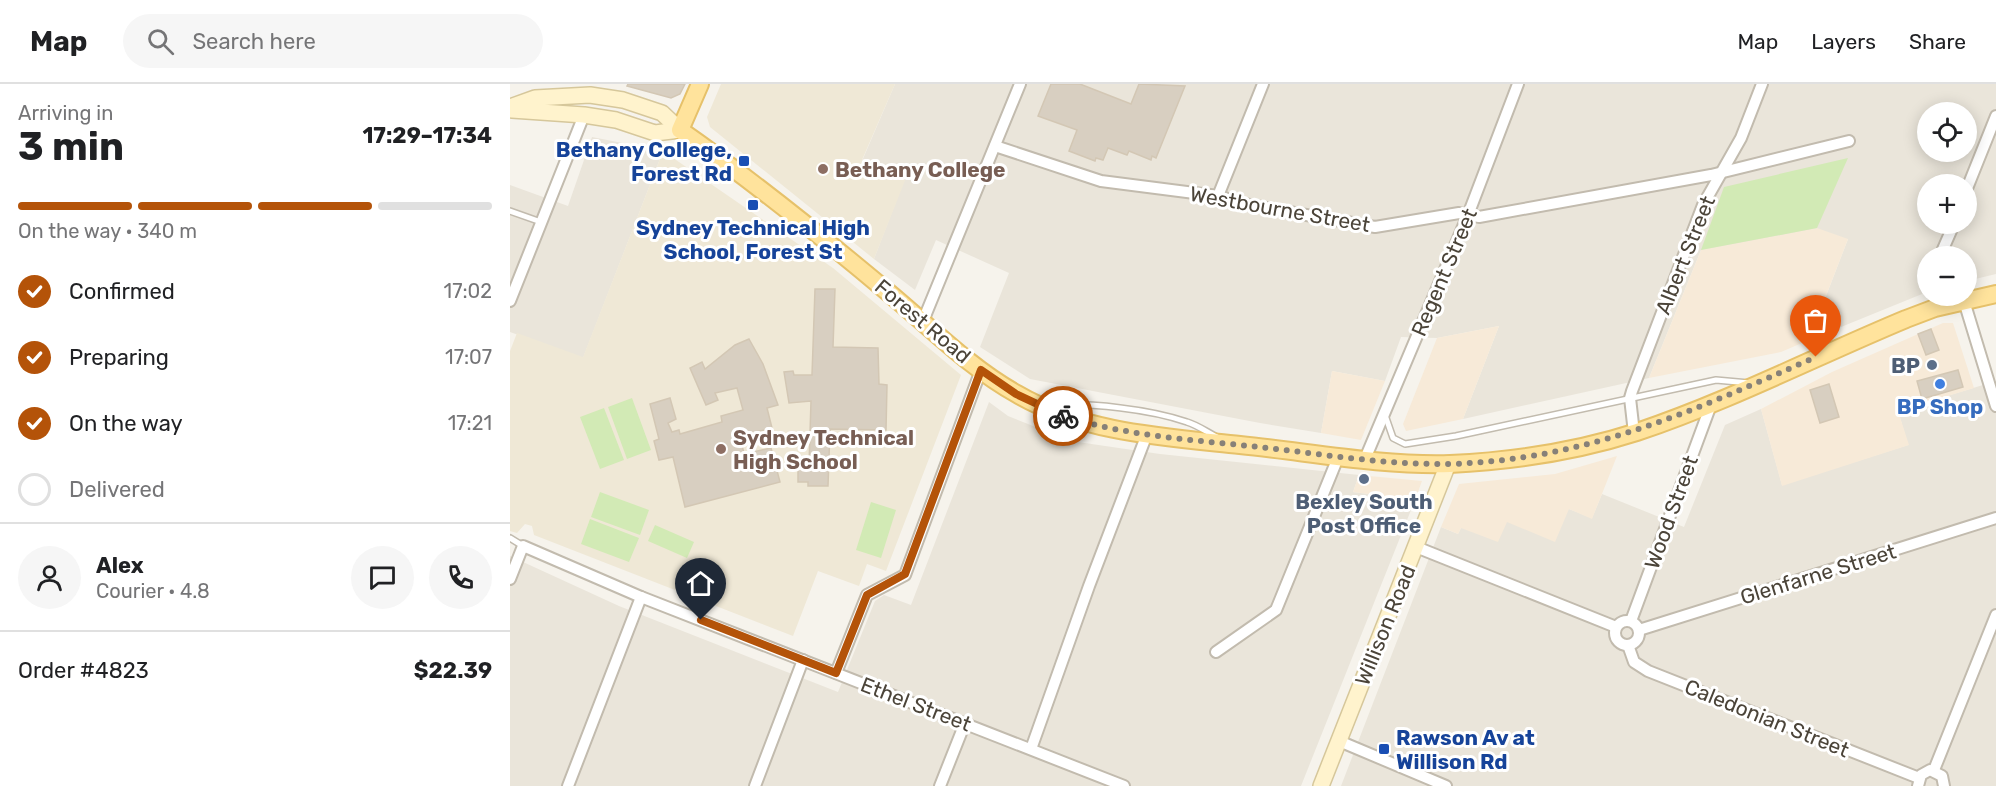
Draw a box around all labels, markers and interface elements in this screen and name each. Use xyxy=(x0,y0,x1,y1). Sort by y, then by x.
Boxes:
search box xyxy=(123,14,543,68)
text: Map xyxy=(30,25,87,58)
icon: search xyxy=(144,25,177,58)
text: Search here xyxy=(192,28,316,55)
text: Map xyxy=(1737,29,1778,54)
text: Layers xyxy=(1811,29,1876,54)
text: Share xyxy=(1909,29,1966,54)
text: Arriving in xyxy=(18,101,113,125)
map controls xyxy=(1917,102,1977,306)
button: locate xyxy=(1917,102,1977,162)
text: 17:29–17:34 xyxy=(362,122,492,149)
text: 3 min xyxy=(18,124,124,170)
place label: Bethany College, Forest Rd xyxy=(556,137,732,186)
marker: Bethany College, Forest Rd xyxy=(737,154,751,168)
place label: Bethany College xyxy=(835,157,1006,182)
marker: Bethany College xyxy=(816,162,830,176)
button: + xyxy=(1917,174,1977,234)
street label: Westbourne Street xyxy=(1188,181,1372,237)
street label: Albert Street xyxy=(1650,192,1720,318)
marker: Sydney Technical High School, Forest St xyxy=(746,198,760,212)
street label: Regent Street xyxy=(1406,204,1482,340)
place label: Sydney Technical High School, Forest St xyxy=(636,215,870,264)
text: On the way · 340 m xyxy=(18,219,197,243)
button: − xyxy=(1917,246,1977,306)
street label: Forest Road xyxy=(870,274,976,368)
icon: check xyxy=(18,275,51,308)
text: Confirmed xyxy=(69,278,175,305)
text: 17:02 xyxy=(444,279,492,303)
pin xyxy=(1790,295,1841,357)
icon: bag xyxy=(1799,304,1832,337)
icon: check xyxy=(18,341,51,374)
text: Preparing xyxy=(69,344,169,371)
text: 17:07 xyxy=(445,345,492,369)
place label: BP xyxy=(1891,353,1920,378)
marker: BP xyxy=(1925,358,1939,372)
marker: BP Shop xyxy=(1933,377,1947,391)
courier xyxy=(1033,386,1093,446)
place label: BP Shop xyxy=(1897,394,1983,419)
icon: bike xyxy=(1047,400,1080,433)
icon: check xyxy=(18,407,51,440)
text: On the way xyxy=(69,410,183,437)
text: 17:21 xyxy=(448,411,492,435)
place label: Sydney Technical High School xyxy=(733,425,914,474)
marker: Sydney Technical High School xyxy=(714,442,728,456)
street label: Wood Street xyxy=(1639,452,1703,572)
marker: Bexley South Post Office xyxy=(1357,472,1371,486)
text: Delivered xyxy=(69,476,165,503)
place label: Bexley South Post Office xyxy=(1295,489,1433,538)
street label: Glenfarne Street xyxy=(1737,538,1899,610)
button: person xyxy=(18,546,81,609)
button: chat xyxy=(351,546,414,609)
button: phone xyxy=(429,546,492,609)
text: Alex xyxy=(96,552,144,579)
pin xyxy=(675,558,726,620)
street label: Willison Road xyxy=(1350,561,1420,689)
icon: home xyxy=(684,567,717,600)
text: Courier · 4.8 xyxy=(96,579,210,603)
text: Order #4823 xyxy=(18,657,149,684)
text: $22.39 xyxy=(414,657,492,684)
street label: Ethel Street xyxy=(857,672,975,736)
street label: Caledonian Street xyxy=(1681,674,1853,762)
place label: Rawson Av at Willison Rd xyxy=(1396,725,1535,774)
marker: Rawson Av at Willison Rd xyxy=(1377,742,1391,756)

